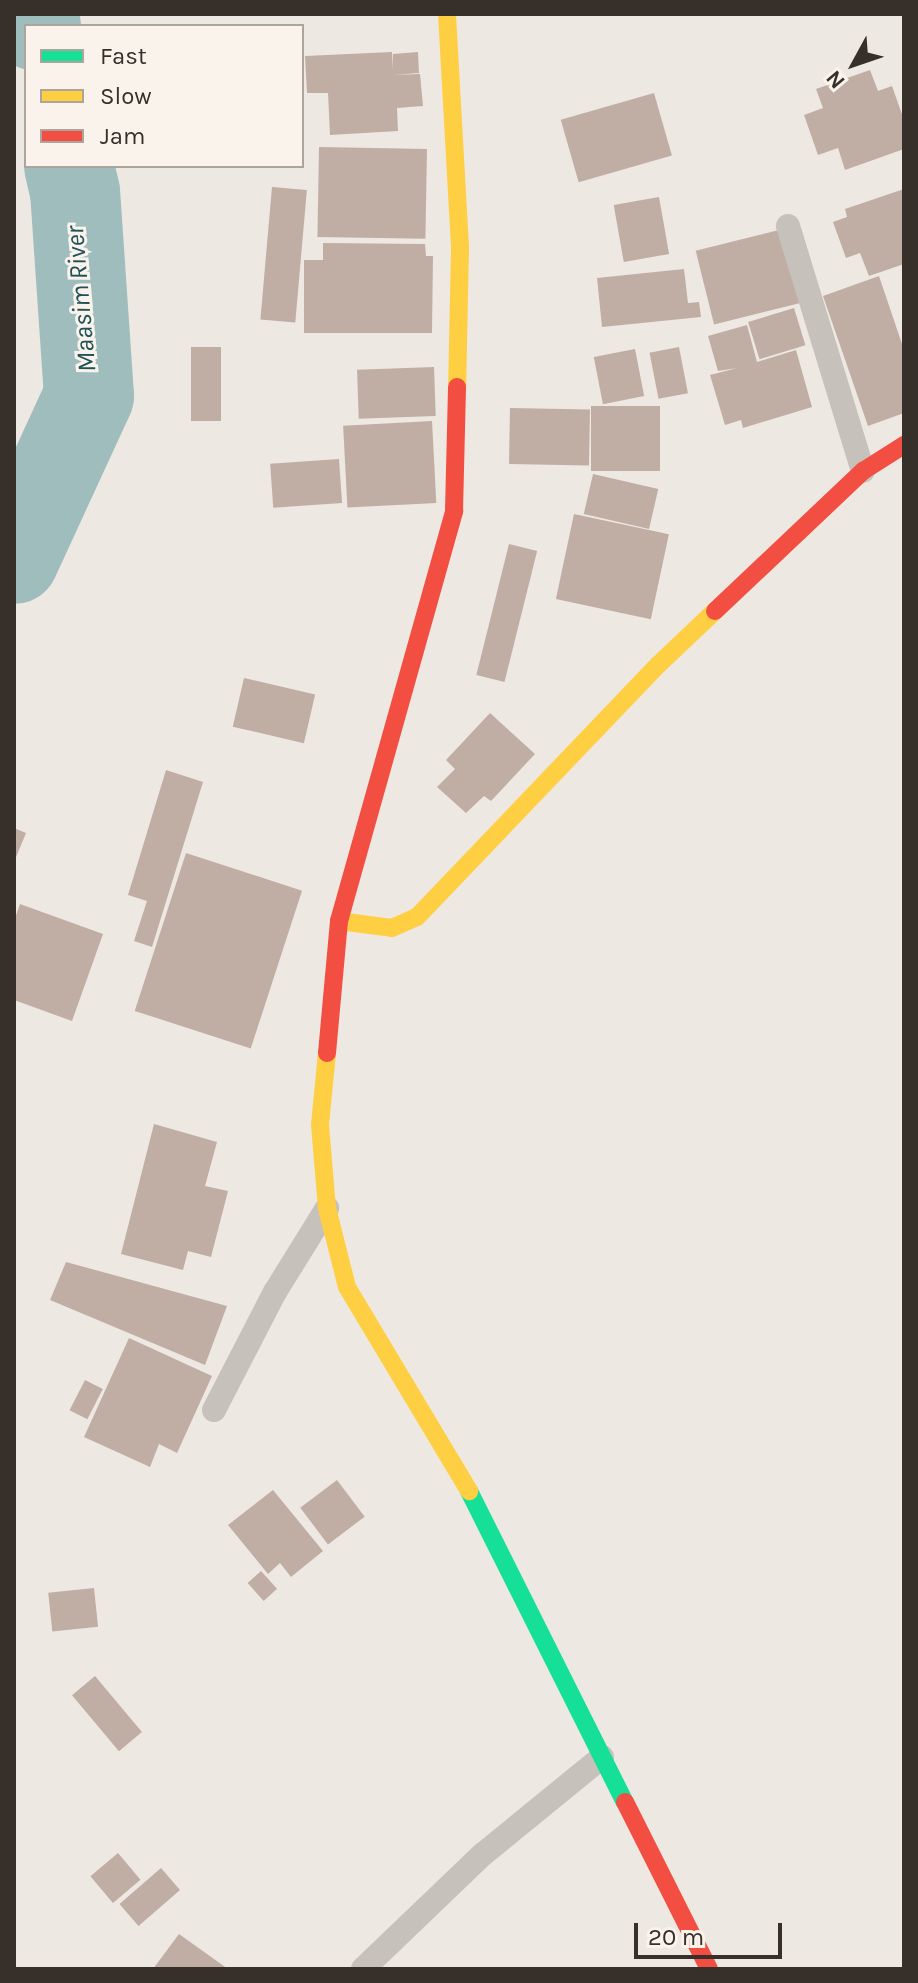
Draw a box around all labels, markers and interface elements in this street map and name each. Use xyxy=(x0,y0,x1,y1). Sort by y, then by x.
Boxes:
legend xyxy=(24,24,304,168)
north arrow xyxy=(814,24,894,104)
text: Fast xyxy=(100,42,147,70)
text: N xyxy=(821,65,851,94)
text: Slow xyxy=(100,82,152,110)
text: Jam xyxy=(100,122,145,150)
water label: Maasim River xyxy=(59,224,103,374)
scale bar xyxy=(638,1907,786,1957)
text: 20 m xyxy=(648,1923,704,1951)

